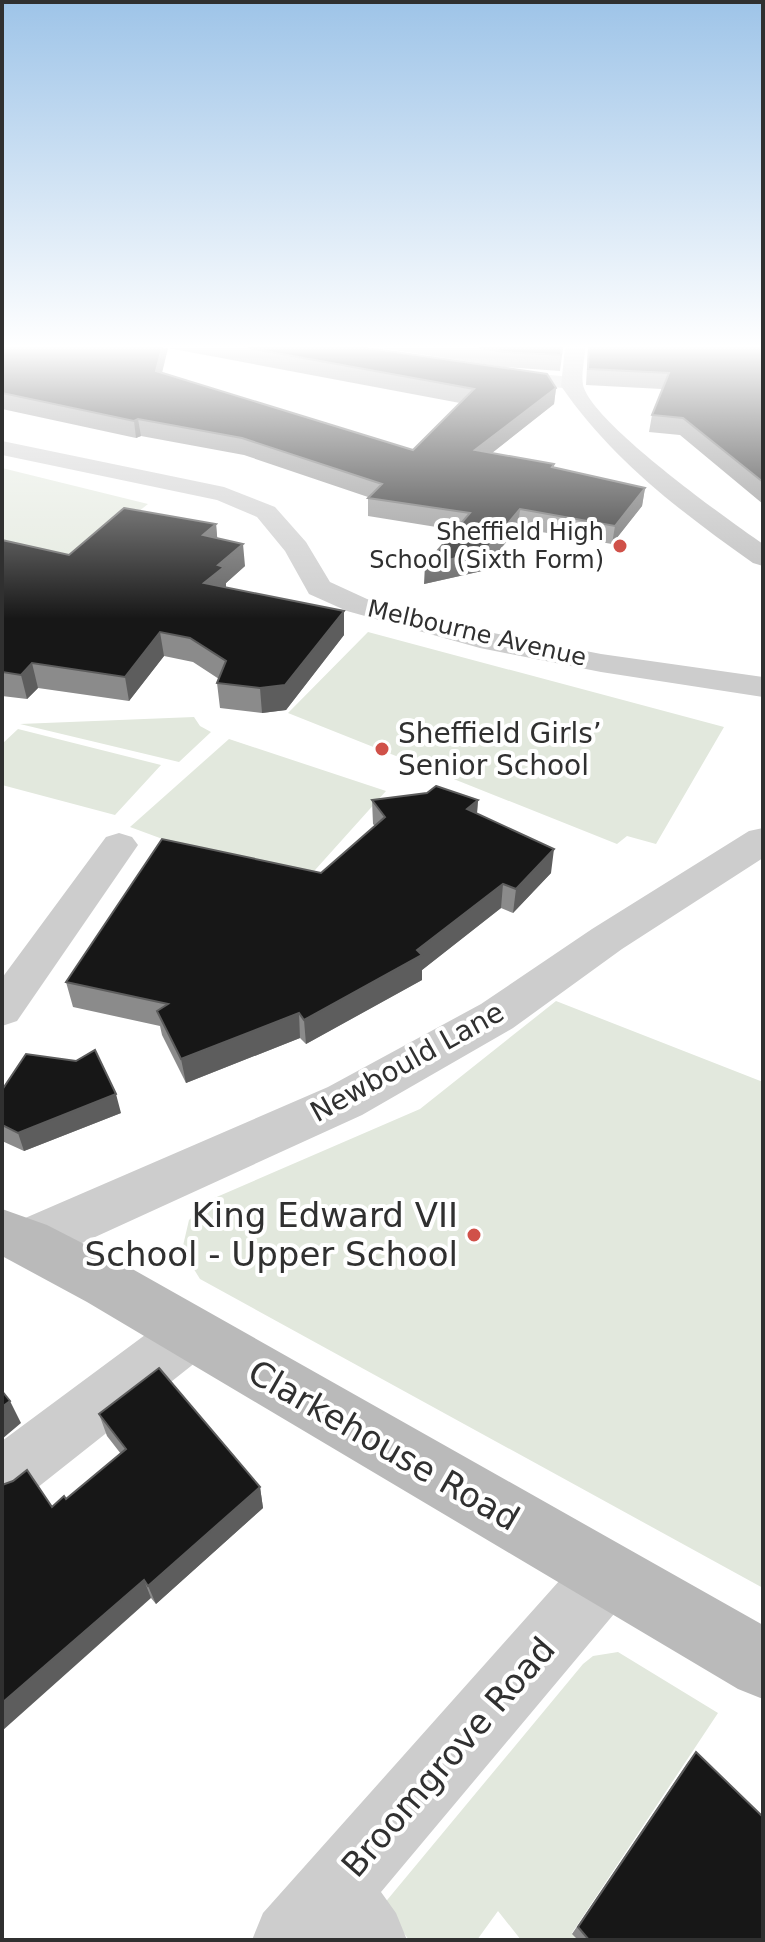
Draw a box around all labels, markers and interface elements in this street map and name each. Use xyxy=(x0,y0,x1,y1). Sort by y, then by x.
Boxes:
place label: Sheffield High School (Sixth Form) xyxy=(369,518,604,574)
marker: Sheffield High School (Sixth Form) xyxy=(611,537,629,555)
street label: Melbourne Avenue xyxy=(365,594,589,672)
place label: Sheffield Girls’ Senior School xyxy=(398,717,602,782)
marker: Sheffield Girls’ Senior School xyxy=(373,740,391,758)
street label: Newbould Lane xyxy=(305,995,509,1129)
place label: King Edward VII School - Upper School xyxy=(85,1195,458,1274)
marker: King Edward VII School - Upper School xyxy=(465,1226,483,1244)
street label: Clarkehouse Road xyxy=(241,1351,527,1539)
street label: Broomgrove Road xyxy=(333,1629,563,1885)

